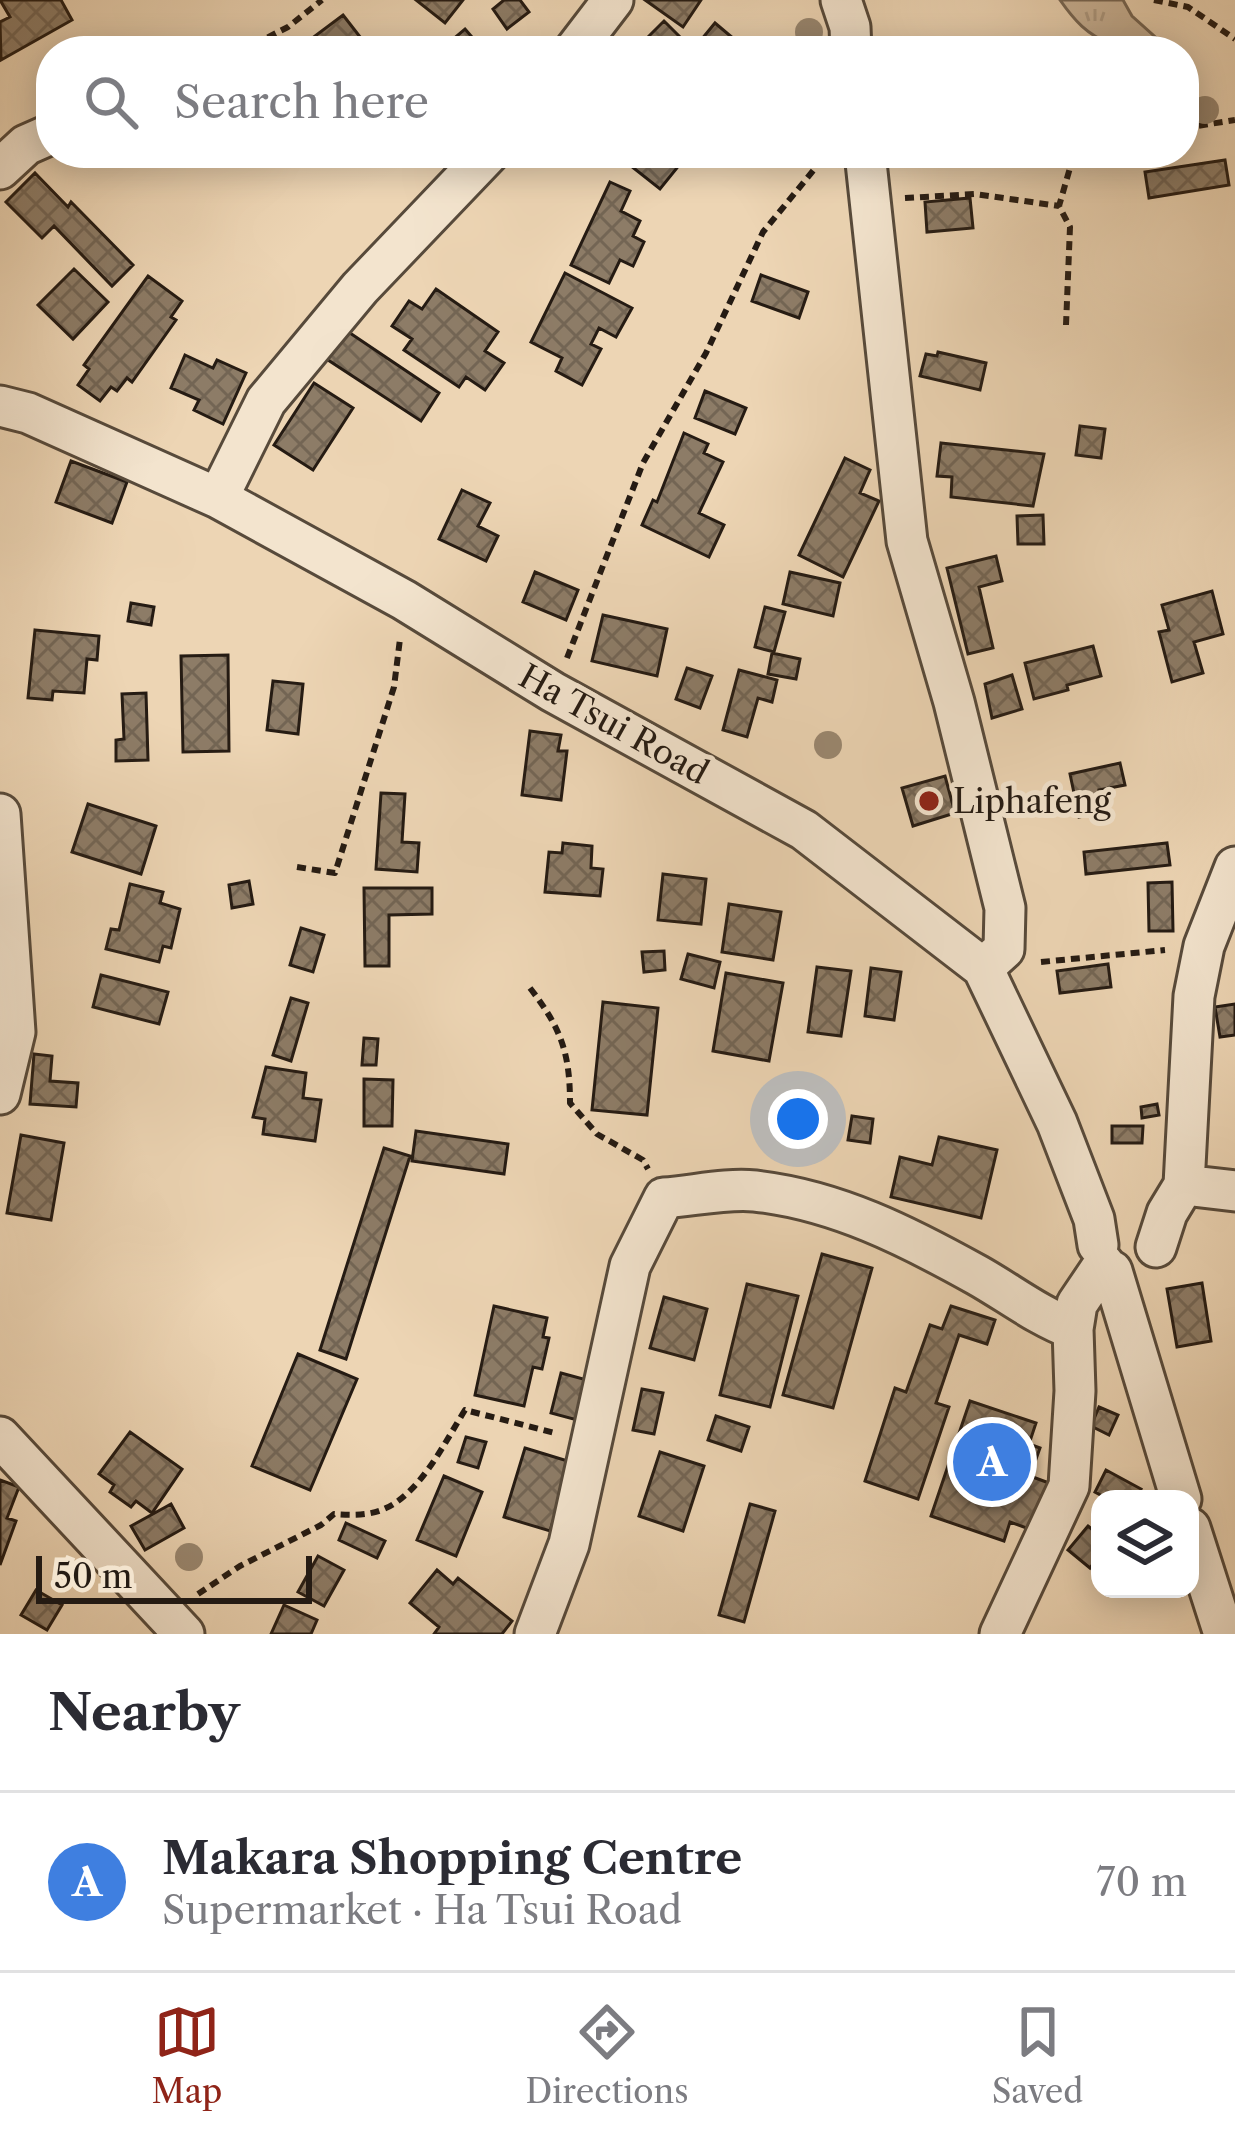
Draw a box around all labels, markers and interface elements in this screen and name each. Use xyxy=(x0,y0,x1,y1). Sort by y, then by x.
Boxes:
search box xyxy=(36,36,1199,168)
icon: search xyxy=(78,69,144,135)
text: Search here xyxy=(174,74,429,130)
street label: Ha Tsui Road xyxy=(512,656,716,793)
place label: Liphafeng xyxy=(953,781,1112,822)
marker: Liphafeng xyxy=(916,788,942,814)
your location xyxy=(768,1089,828,1149)
pin: A xyxy=(953,1417,1031,1507)
map controls xyxy=(1091,1490,1199,1598)
button: layers xyxy=(1091,1490,1199,1598)
scale bar xyxy=(36,1550,312,1603)
text: 50 m xyxy=(54,1556,132,1597)
text: Nearby xyxy=(48,1681,240,1743)
text: Makara Shopping Centre xyxy=(162,1830,742,1886)
text: A xyxy=(72,1858,102,1906)
text: 70 m xyxy=(1096,1858,1187,1906)
text: Supermarket · Ha Tsui Road xyxy=(162,1886,682,1934)
tab: Map xyxy=(152,1999,222,2112)
tab: Directions xyxy=(526,1999,689,2112)
tab: Saved xyxy=(992,1999,1083,2112)

